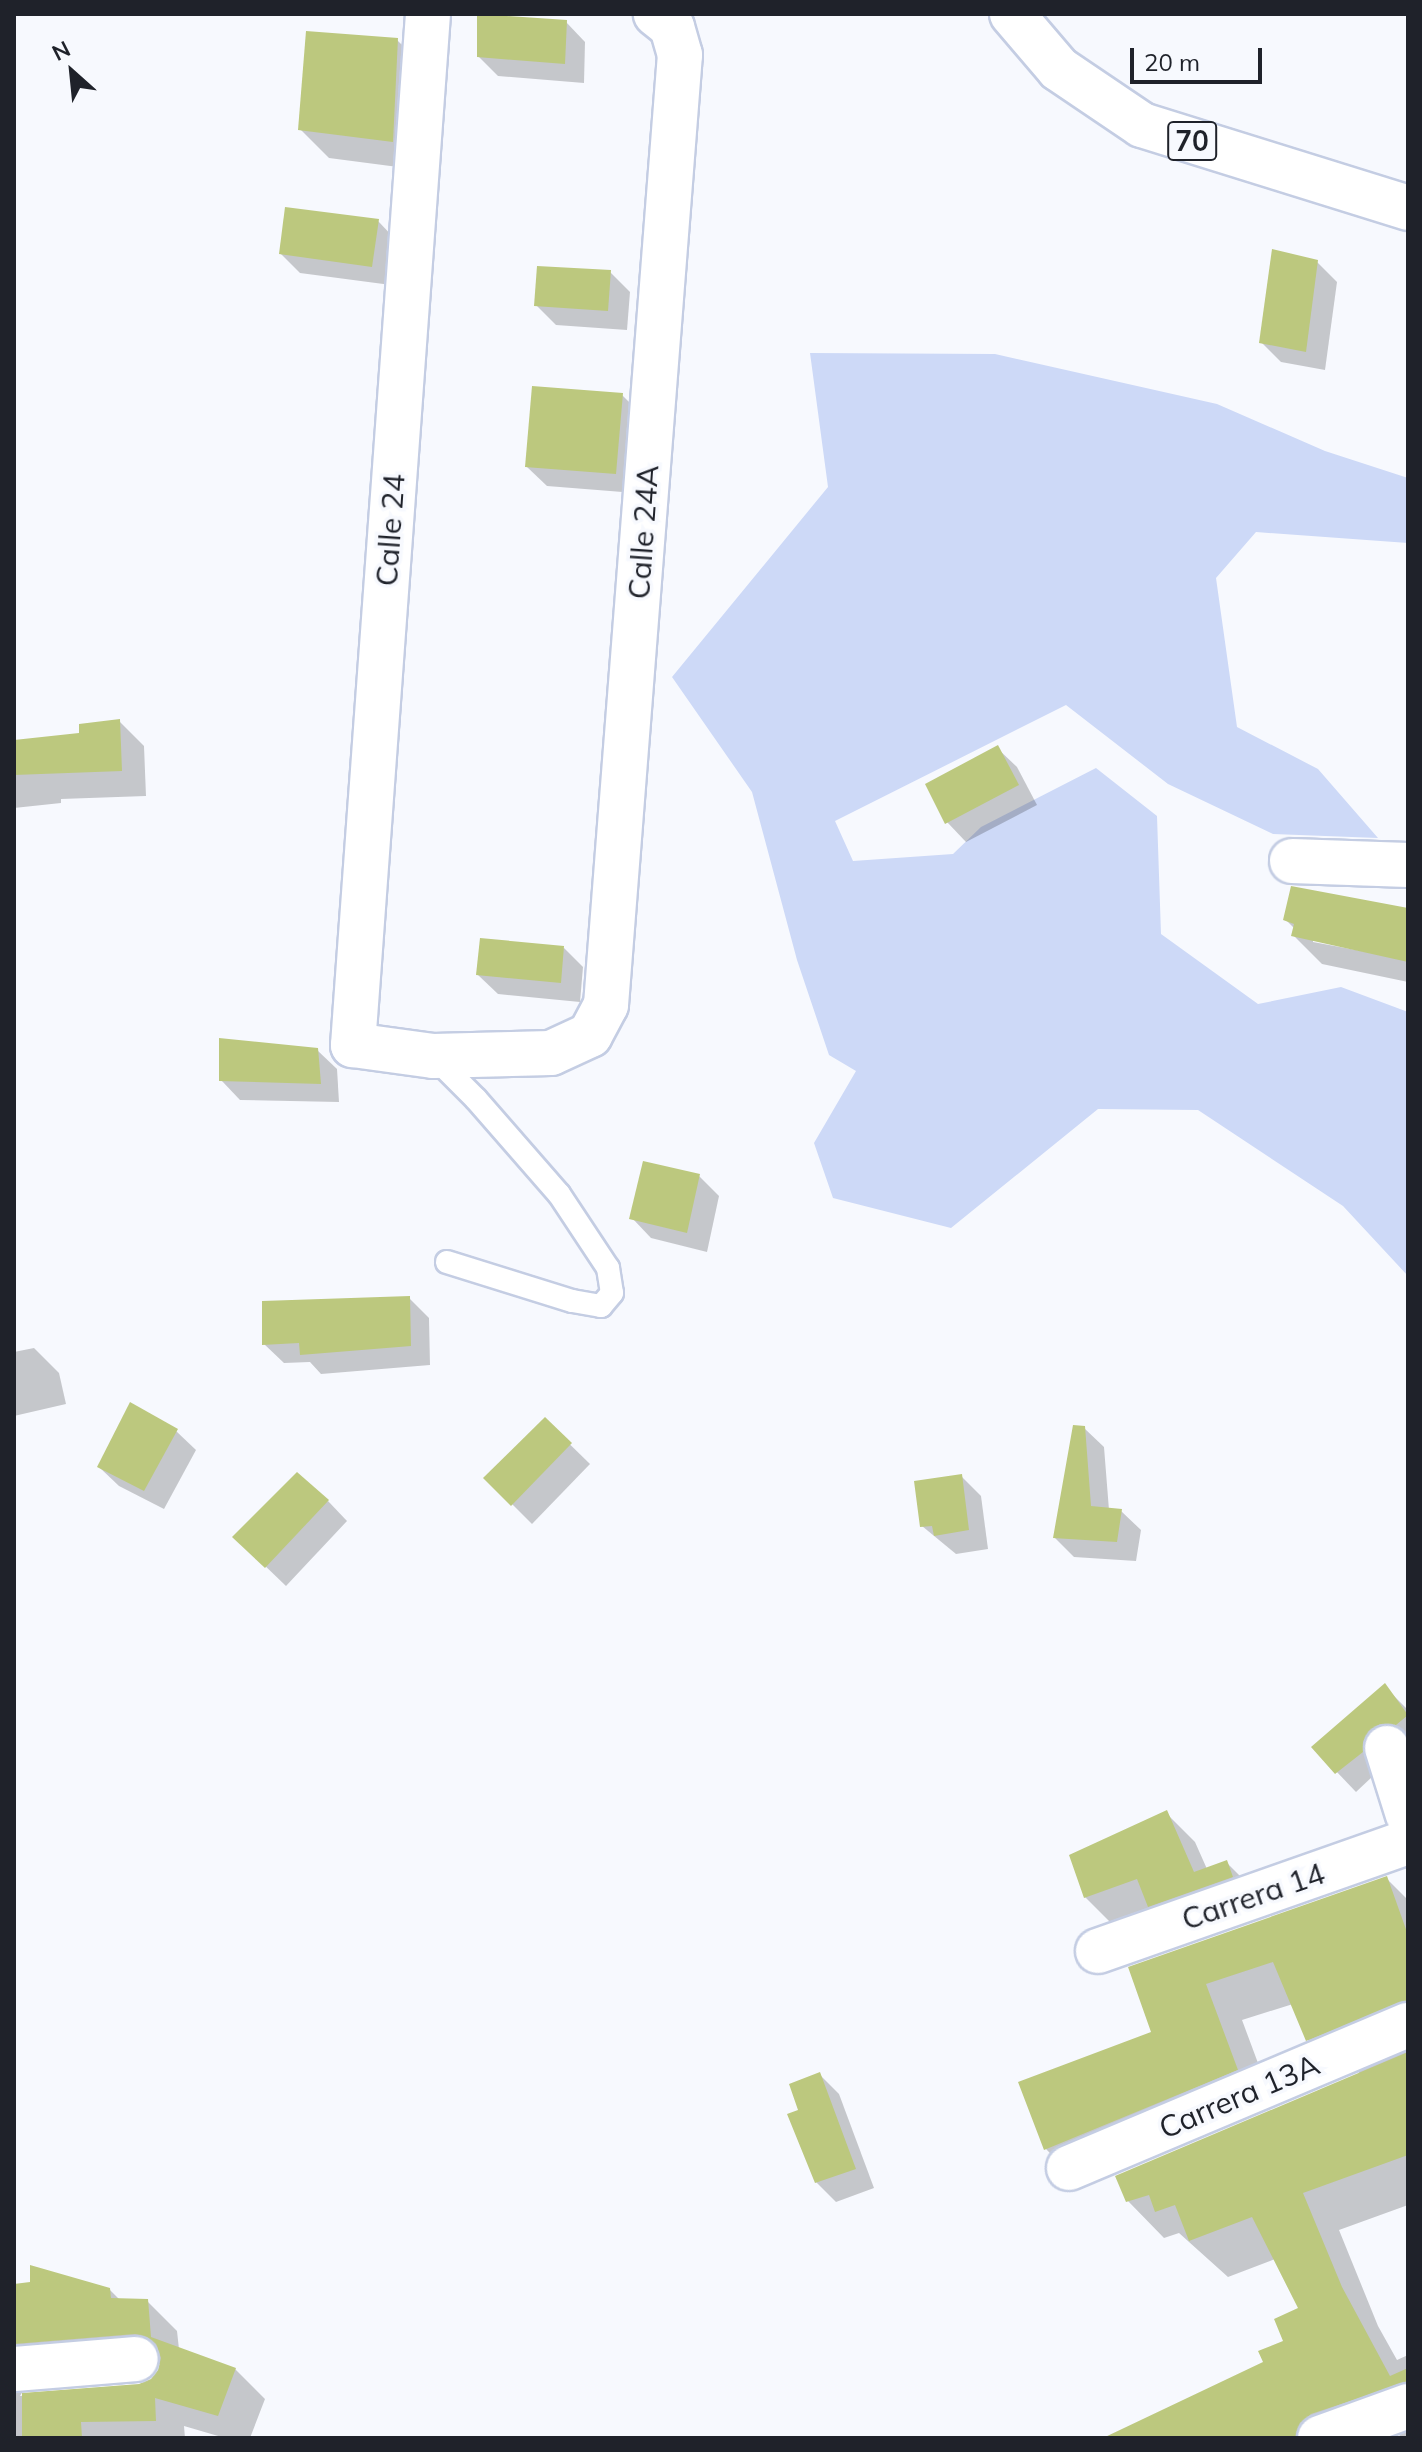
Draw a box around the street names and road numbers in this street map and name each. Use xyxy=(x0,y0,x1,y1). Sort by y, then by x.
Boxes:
road number: 70 xyxy=(1166,117,1218,165)
street label: Calle 24A xyxy=(620,464,666,600)
street label: Calle 24 xyxy=(368,473,412,587)
street label: Carrera 14 xyxy=(1177,1855,1329,1937)
street label: Carrera 13A xyxy=(1153,2046,1325,2146)

